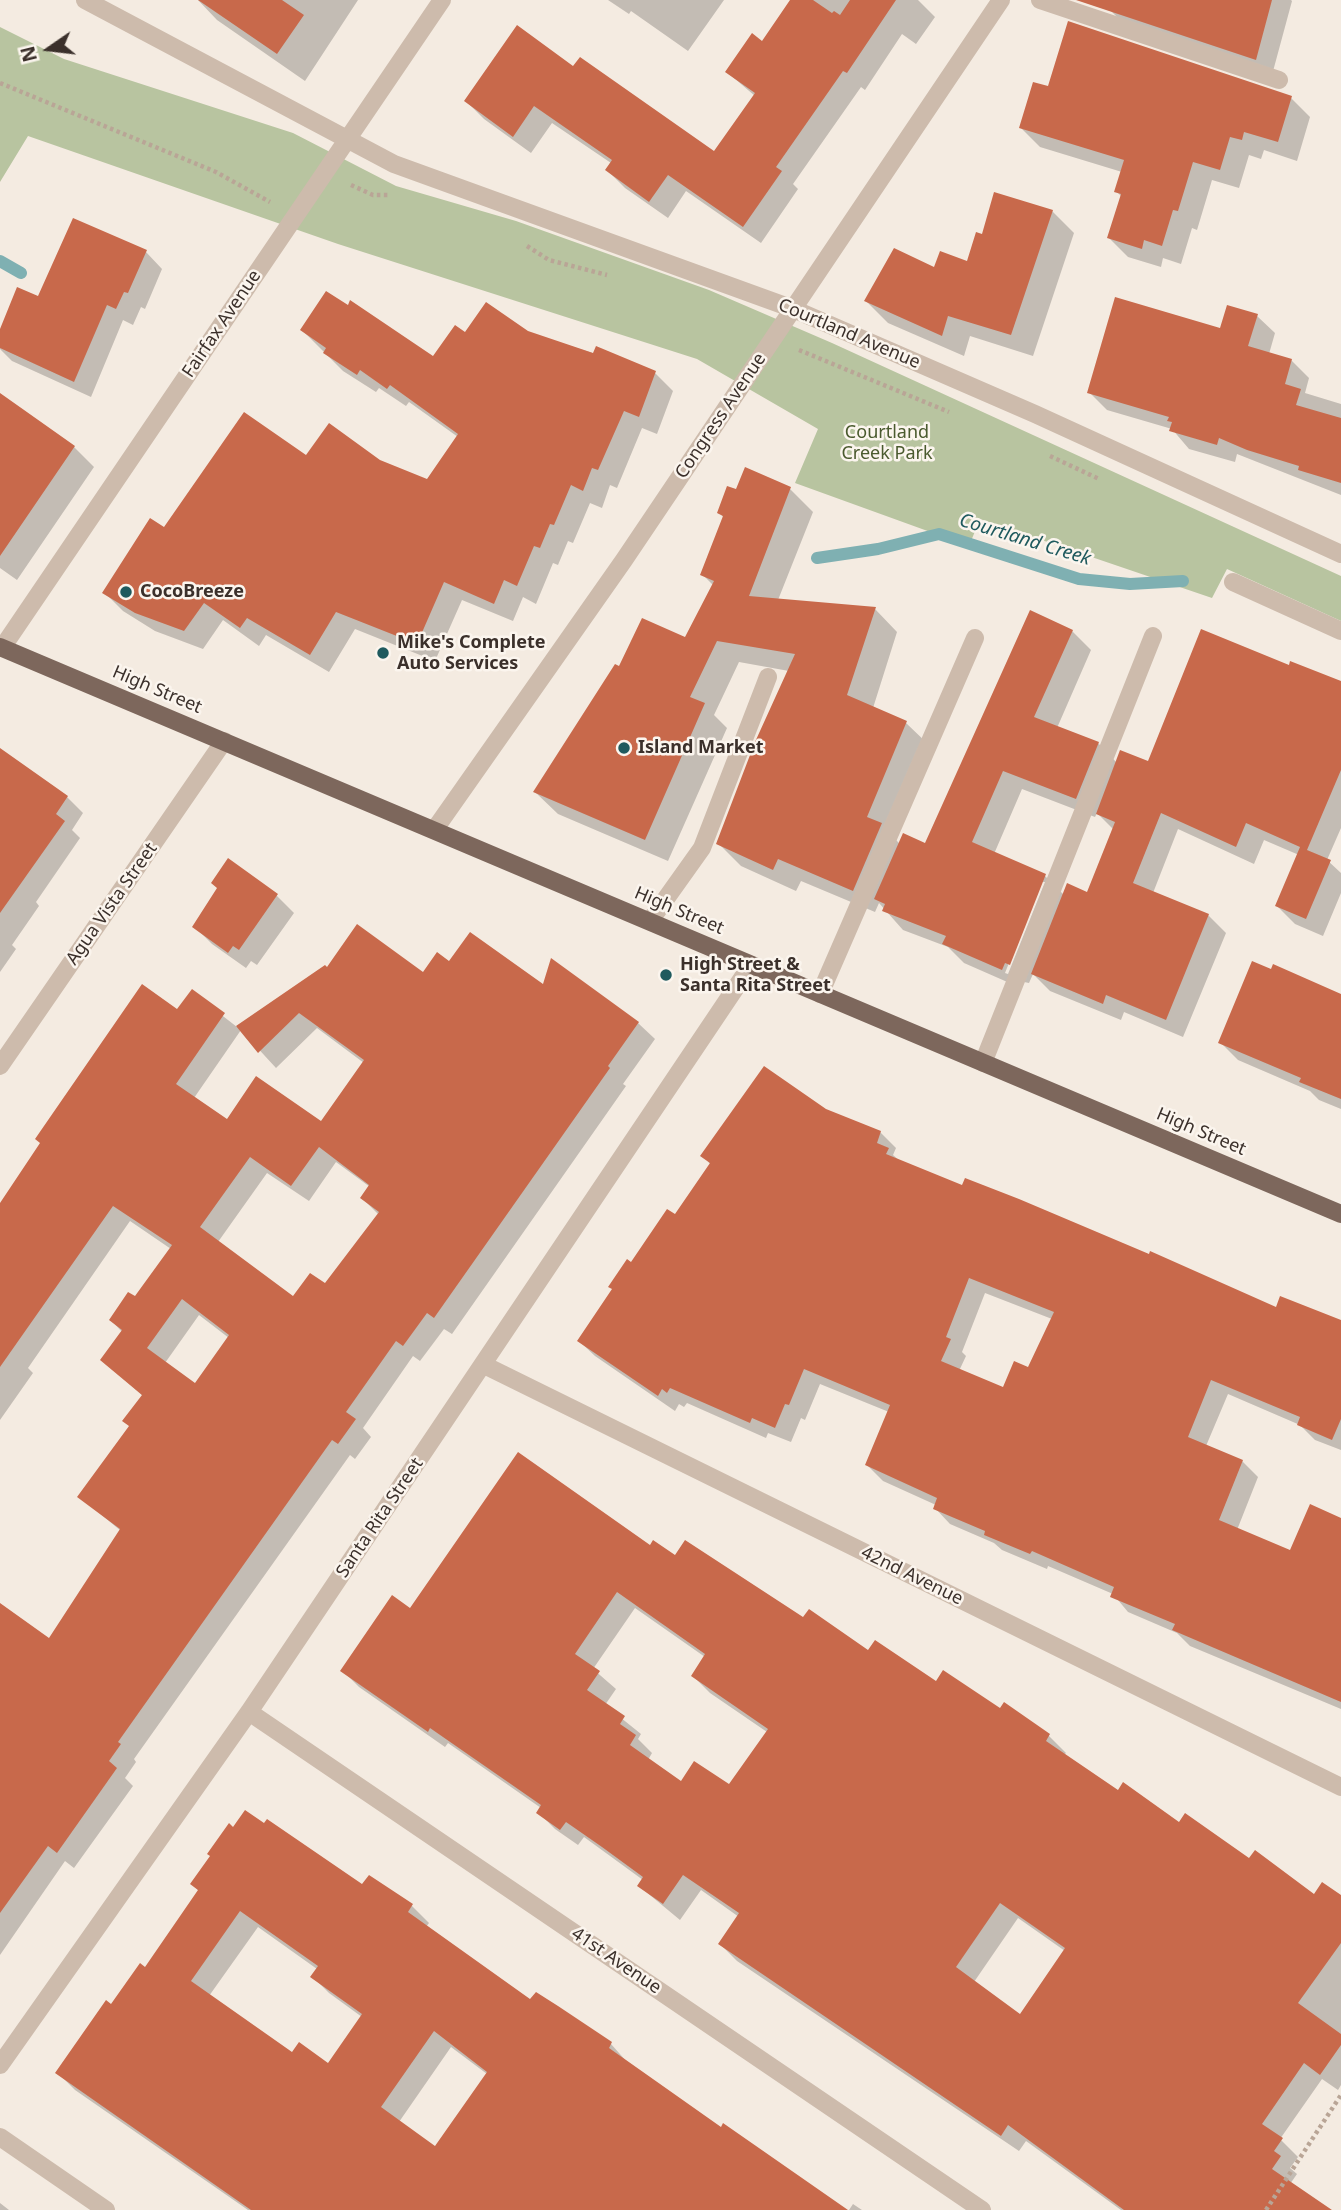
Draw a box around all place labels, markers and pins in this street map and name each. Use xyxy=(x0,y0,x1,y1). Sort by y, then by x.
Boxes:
place label: CocoBreeze xyxy=(140,581,244,603)
marker: CocoBreeze xyxy=(118,584,134,600)
place label: Mike's Complete Auto Services xyxy=(397,632,545,674)
marker: Mike's Complete Auto Services xyxy=(375,645,391,661)
place label: Island Market xyxy=(638,737,763,759)
marker: Island Market xyxy=(616,740,632,756)
place label: High Street & Santa Rita Street xyxy=(680,954,831,996)
marker: High Street & Santa Rita Street xyxy=(658,967,674,983)

